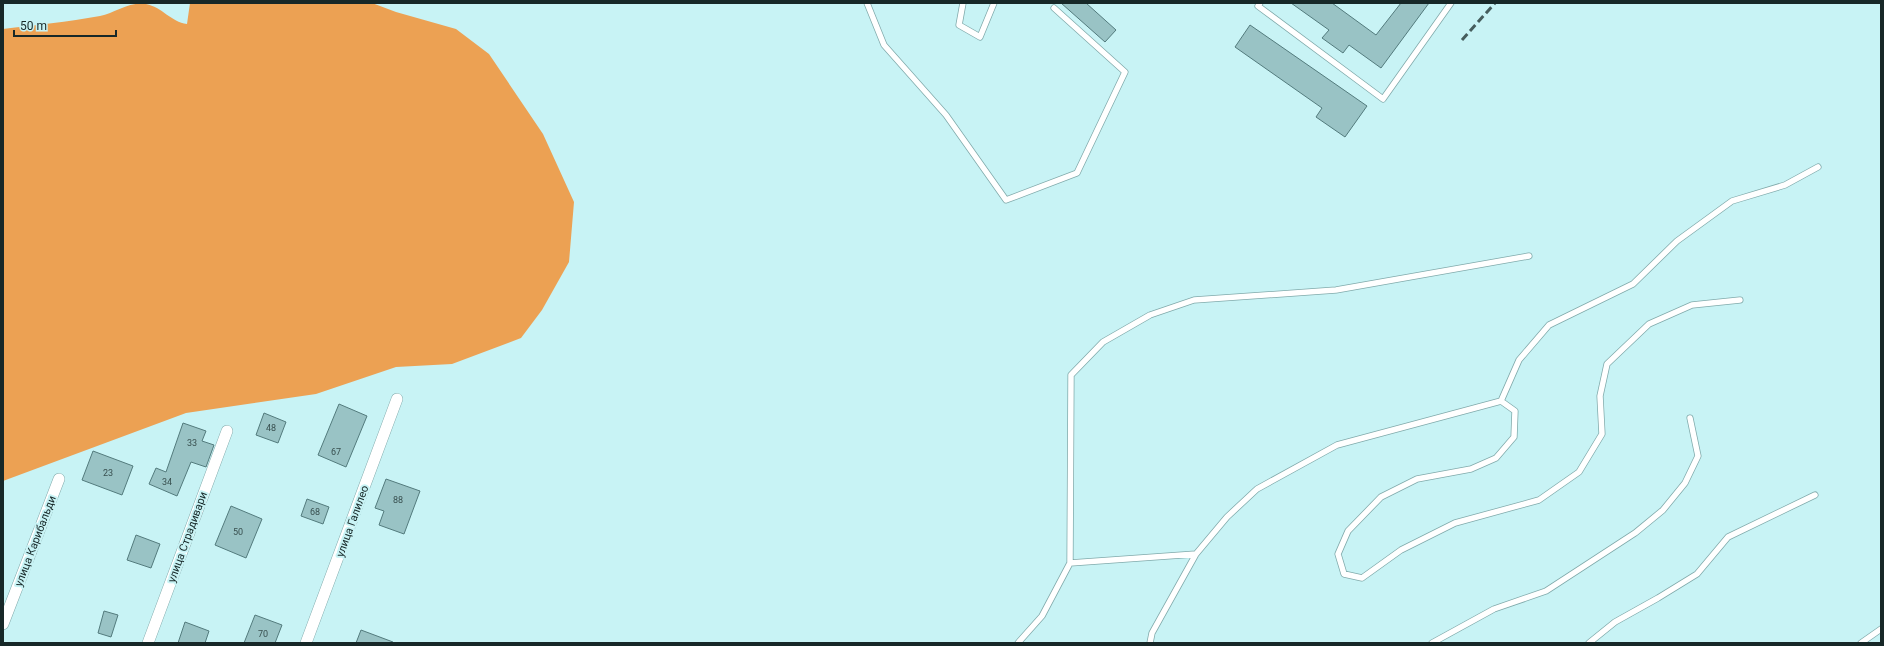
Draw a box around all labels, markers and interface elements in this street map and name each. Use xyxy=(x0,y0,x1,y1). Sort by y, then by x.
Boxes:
scale bar xyxy=(14,12,116,38)
text: 50 m xyxy=(20,19,47,33)
house number: 48 xyxy=(266,423,276,433)
house number: 33 xyxy=(187,438,197,448)
house number: 67 xyxy=(331,447,341,457)
house number: 23 xyxy=(103,468,113,478)
house number: 34 xyxy=(162,477,172,487)
street label: улица Галилео xyxy=(334,484,371,559)
street label: улица Страдивари xyxy=(165,490,210,584)
street label: улица Карибальди xyxy=(12,494,59,588)
house number: 88 xyxy=(393,495,403,505)
house number: 68 xyxy=(310,507,320,517)
house number: 50 xyxy=(233,527,243,537)
house number: 70 xyxy=(258,629,268,639)

